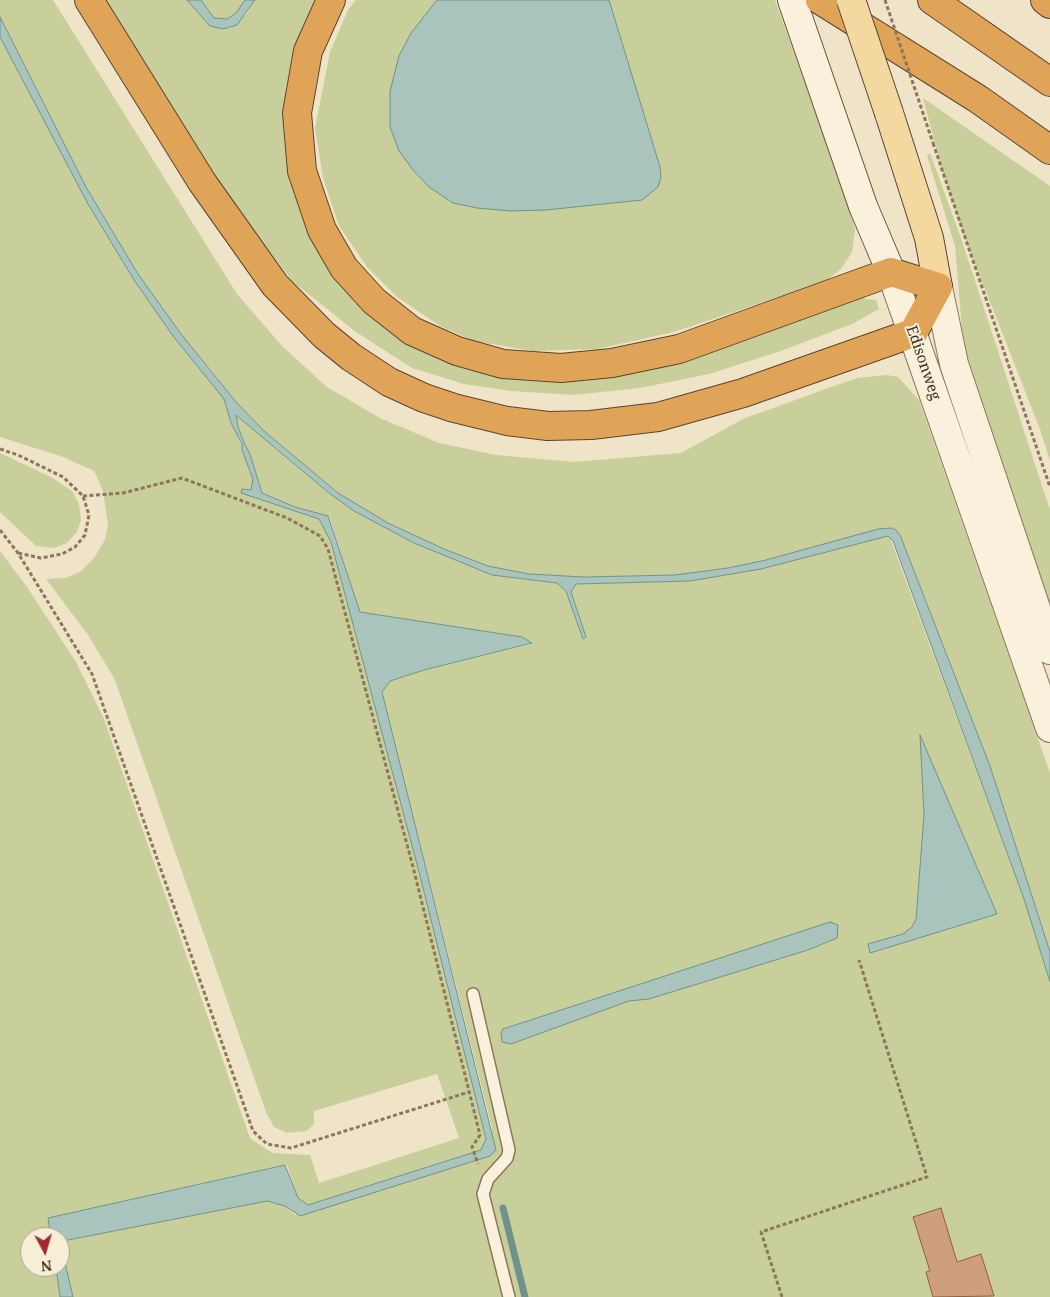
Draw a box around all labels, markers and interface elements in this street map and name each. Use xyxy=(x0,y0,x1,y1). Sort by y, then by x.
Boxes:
street label: Edisonweg xyxy=(902,323,944,403)
north arrow xyxy=(20,1227,70,1277)
text: N xyxy=(40,1256,53,1276)

